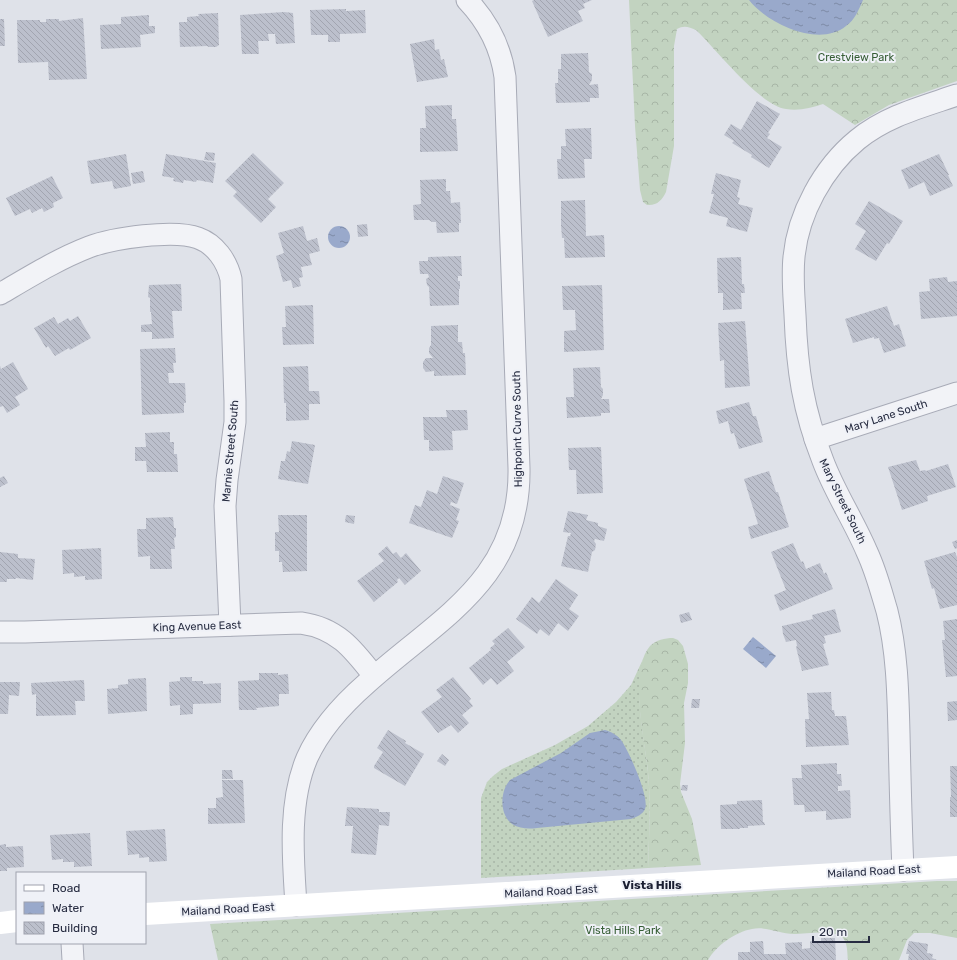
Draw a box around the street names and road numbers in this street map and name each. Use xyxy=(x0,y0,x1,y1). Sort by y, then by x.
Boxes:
street label: Highpoint Curve South xyxy=(510,371,525,487)
street label: Mary Lane South xyxy=(843,397,929,436)
street label: Marnie Street South xyxy=(220,399,241,503)
street label: Mary Street South xyxy=(816,457,869,546)
street label: King Avenue East xyxy=(152,618,242,635)
street label: Mailand Road East xyxy=(827,863,922,880)
street label: Mailand Road East xyxy=(504,883,599,900)
street label: Mailand Road East xyxy=(181,901,276,918)

